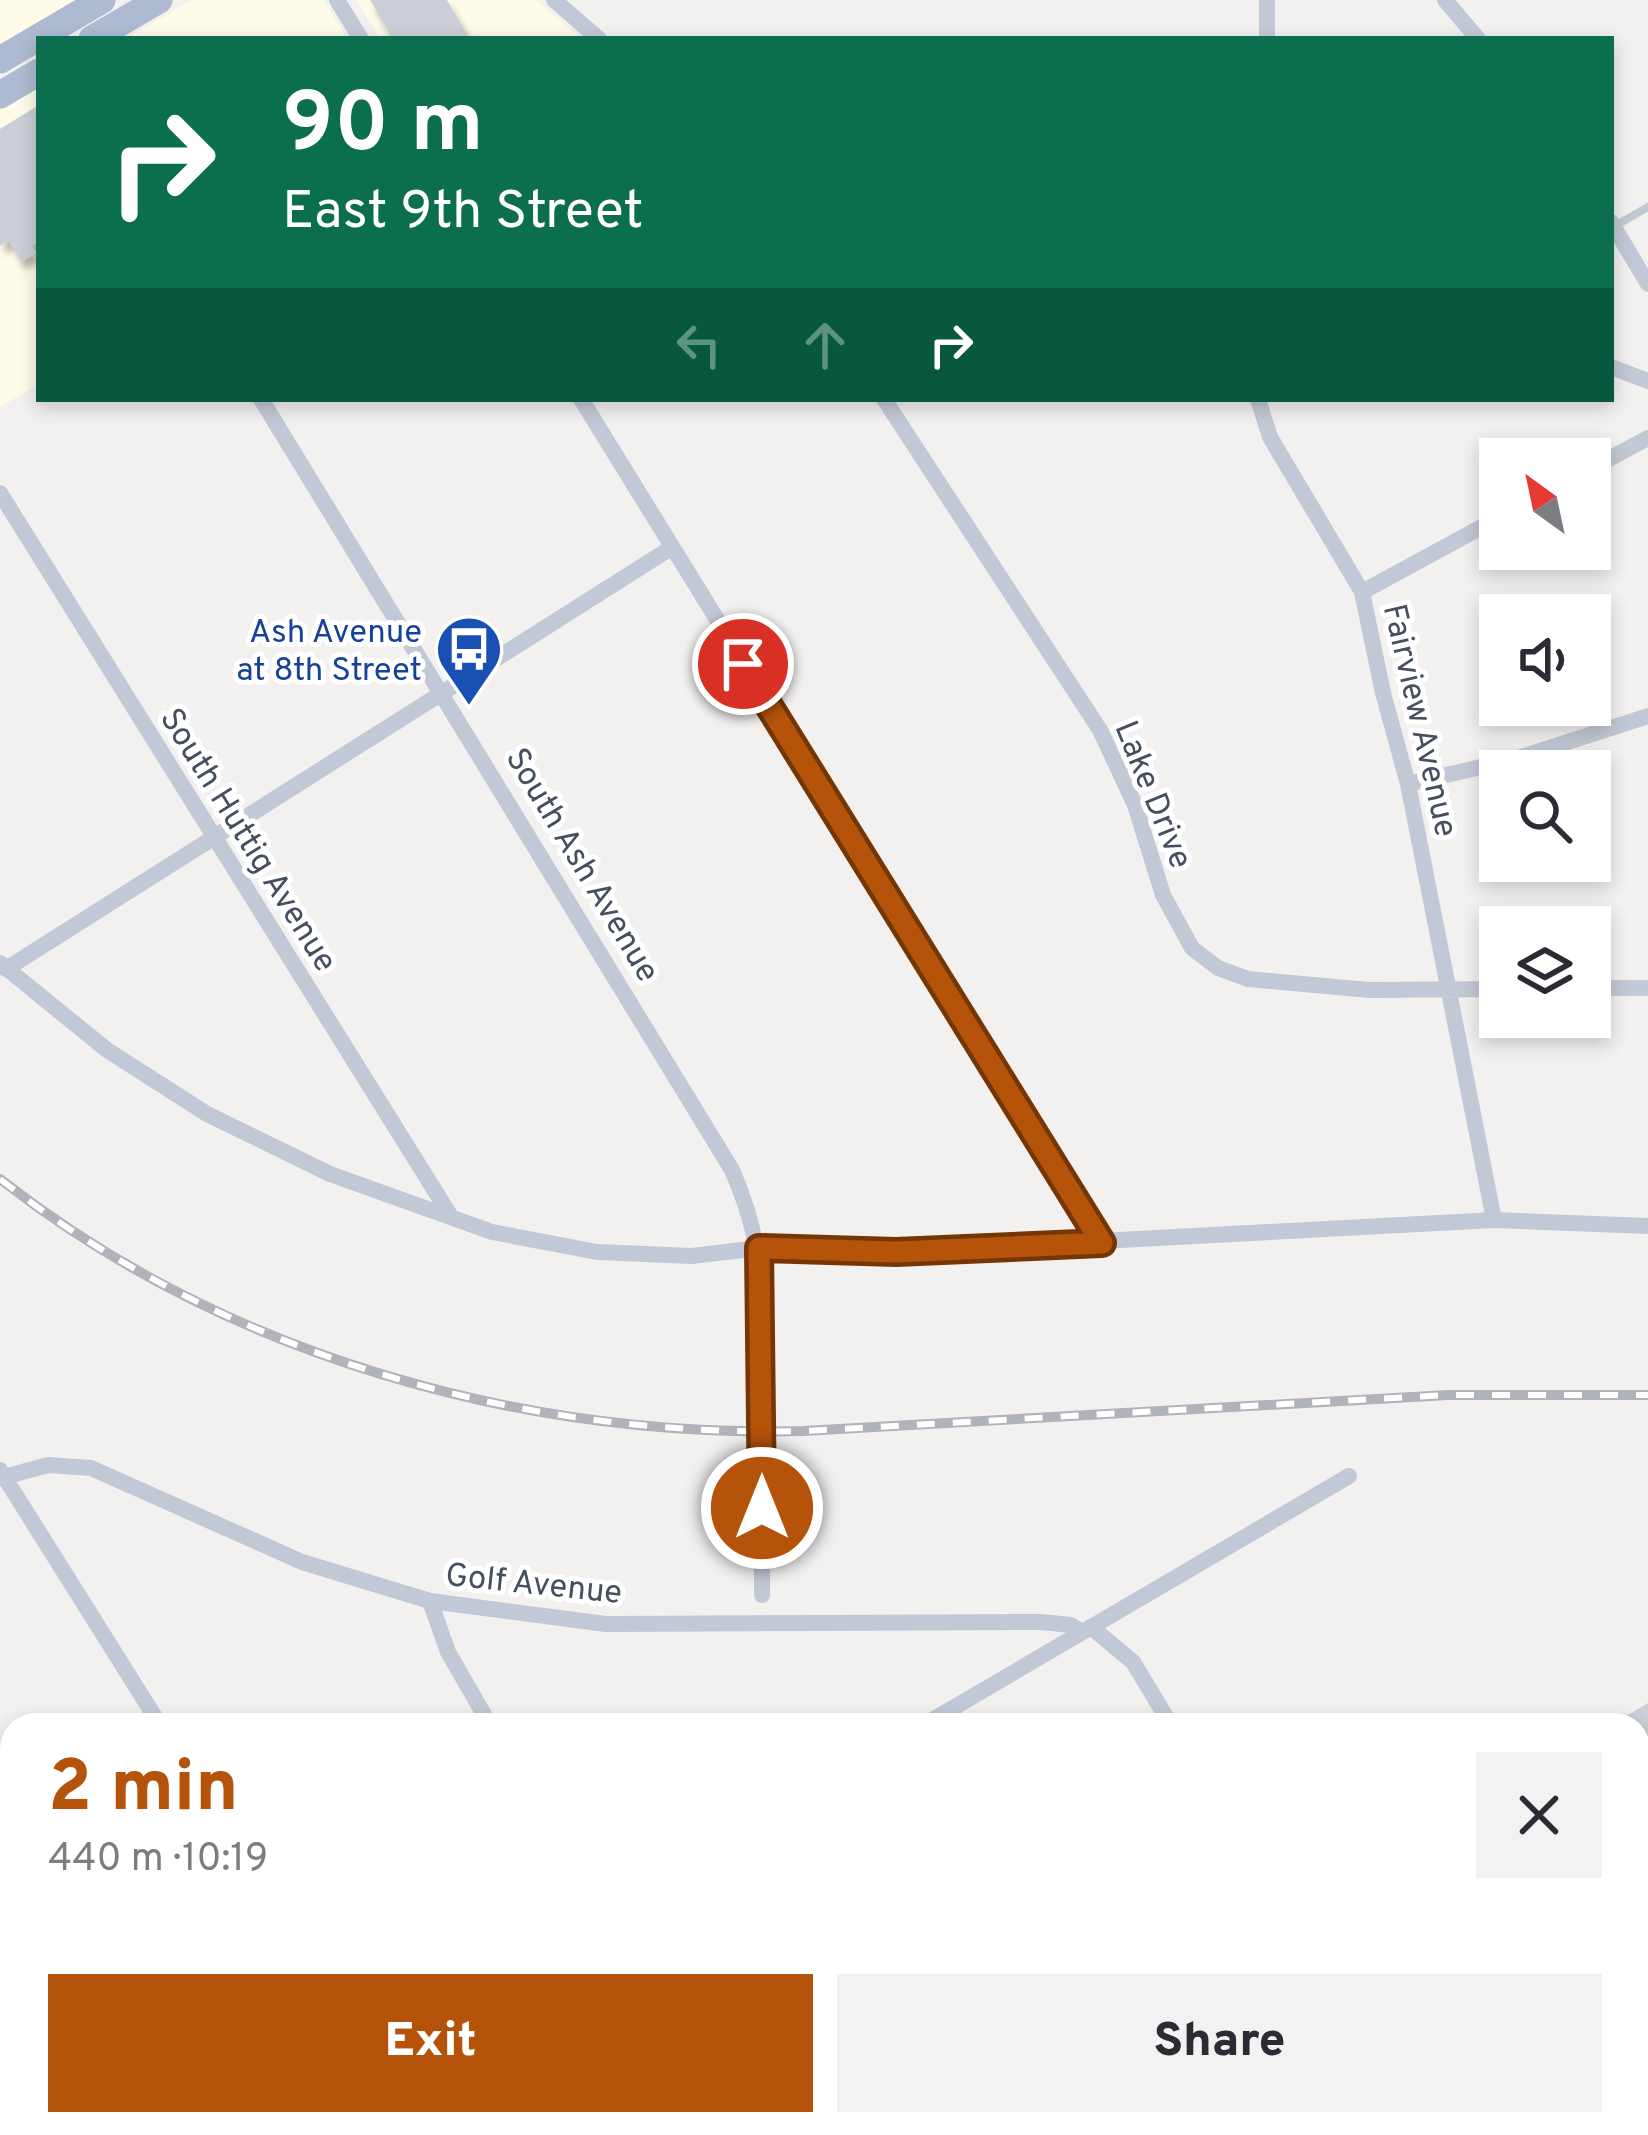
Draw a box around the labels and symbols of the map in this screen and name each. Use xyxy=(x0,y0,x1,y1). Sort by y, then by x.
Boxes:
north arrow xyxy=(1479,438,1611,570)
street label: Fairview Avenue xyxy=(1371,600,1465,841)
place label: Ash Avenue at 8th Street xyxy=(236,613,422,693)
pin xyxy=(692,613,794,715)
bus stop icon: Ash Avenue at 8th Street xyxy=(434,614,504,708)
street label: South Huttig Avenue xyxy=(148,701,345,981)
street label: Lake Drive xyxy=(1103,715,1200,876)
street label: South Ash Avenue xyxy=(494,741,667,991)
position arrow xyxy=(699,1445,825,1571)
street label: Golf Avenue xyxy=(443,1556,624,1616)

